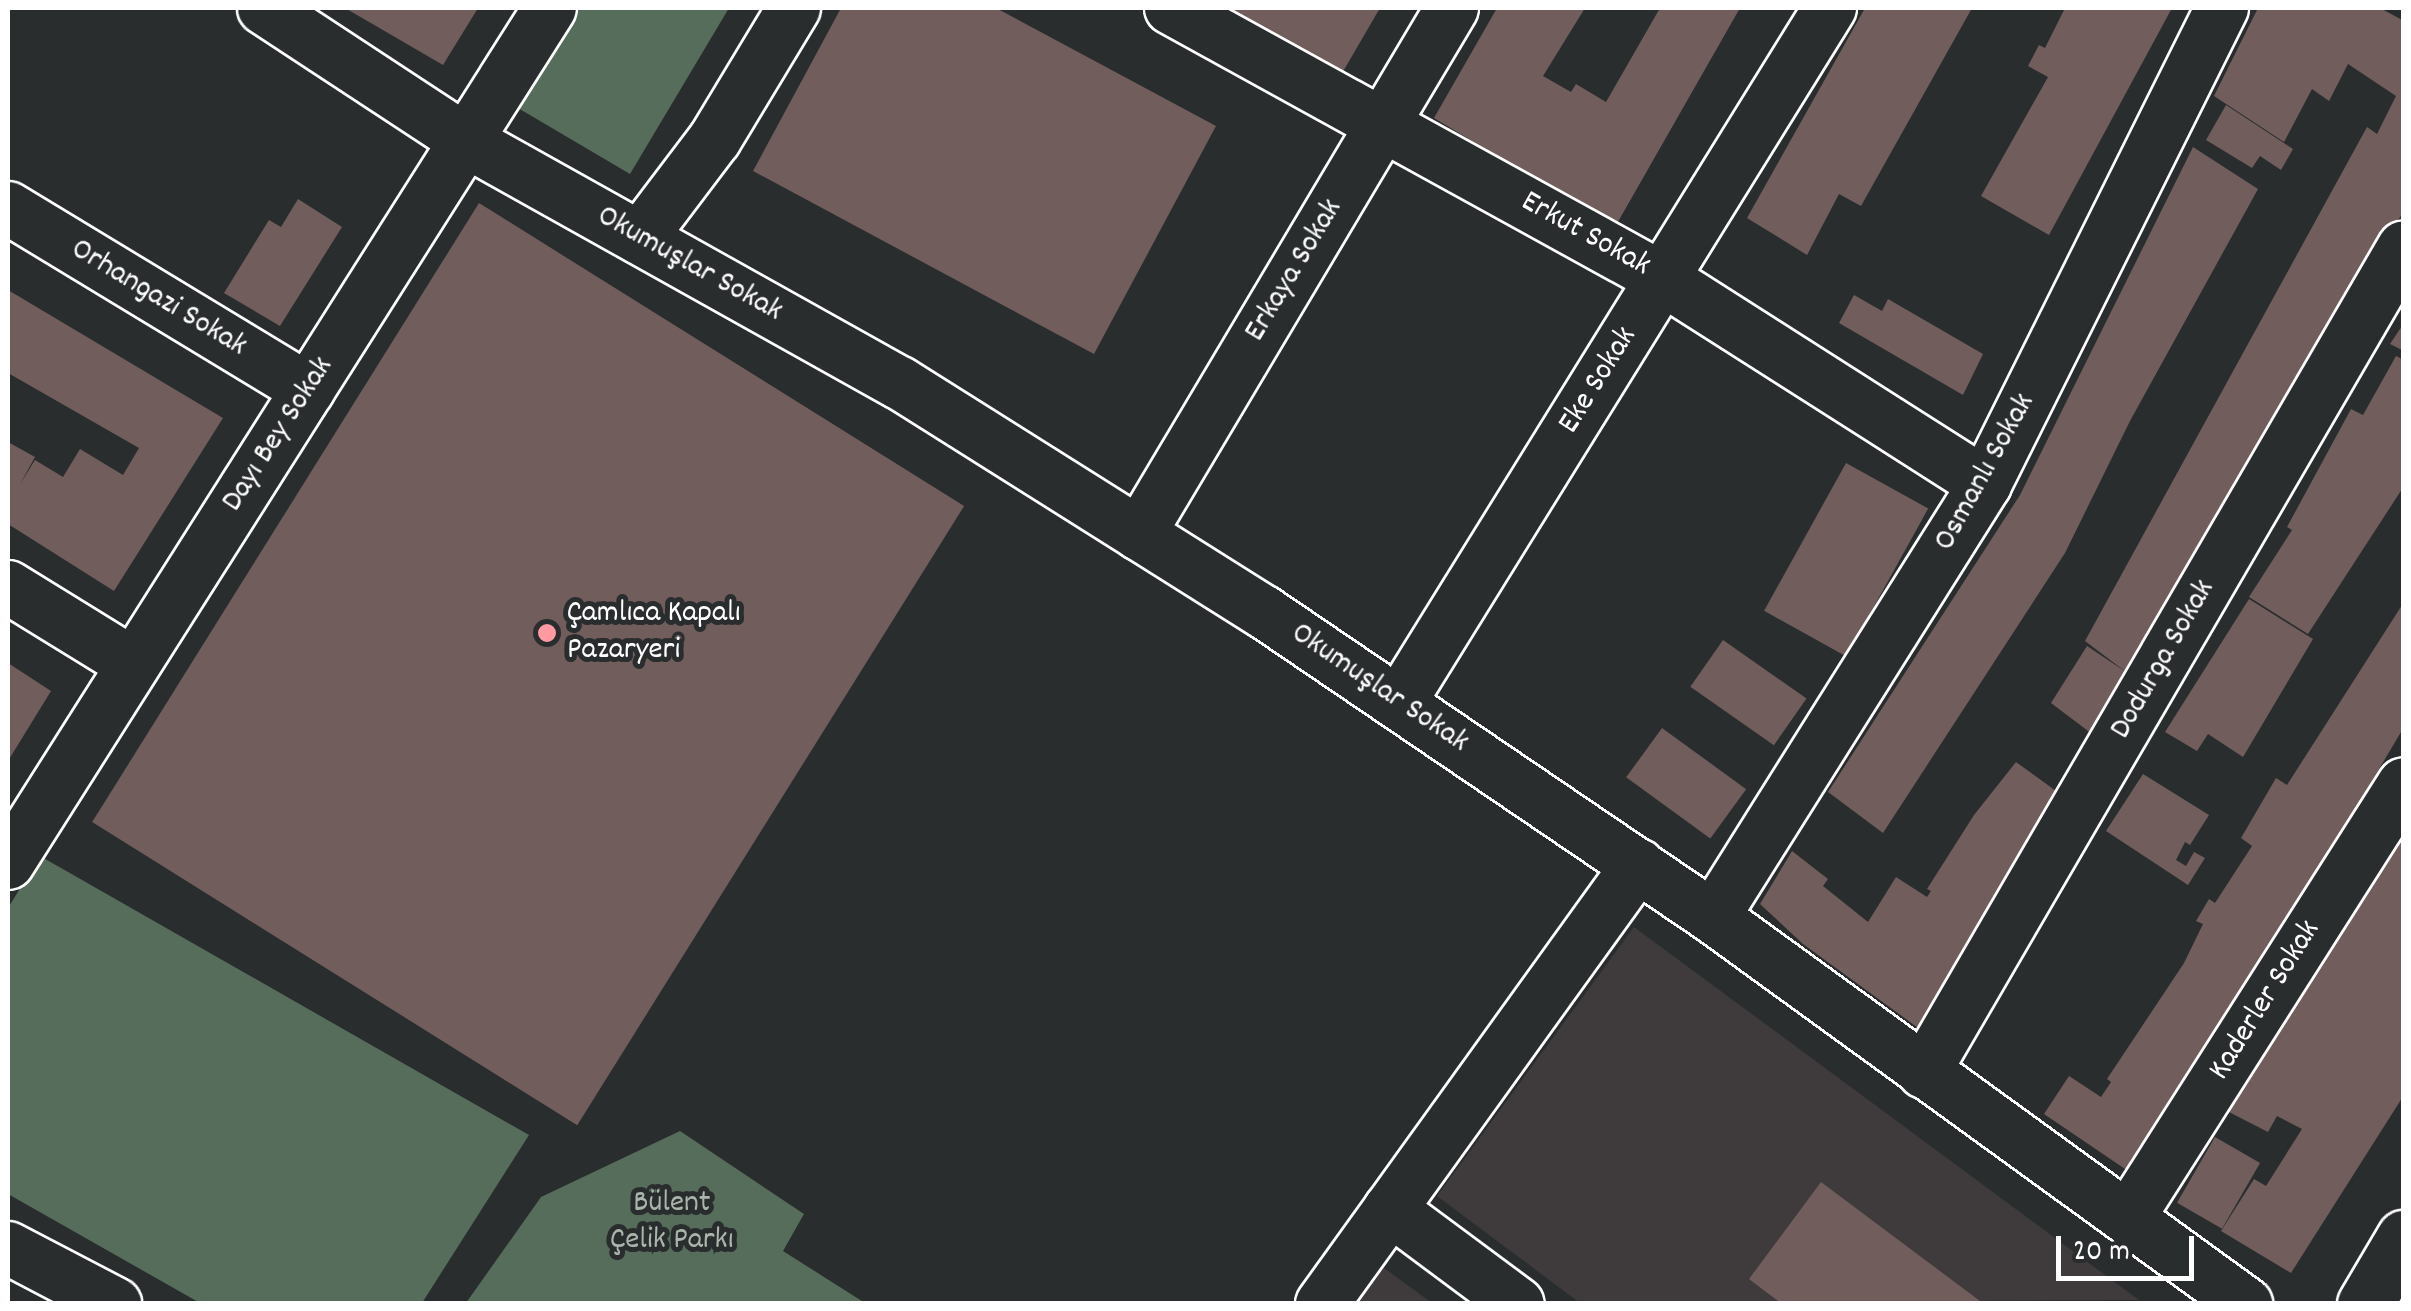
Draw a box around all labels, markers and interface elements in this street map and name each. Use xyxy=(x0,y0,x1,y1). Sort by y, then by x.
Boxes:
street label: Erkut Sokak xyxy=(1514,184,1656,286)
street label: Erkaya Sokak xyxy=(1237,193,1353,349)
street label: Okumuşlar Sokak xyxy=(589,198,789,332)
street label: Orhangazi Sokak xyxy=(63,231,253,367)
street label: Eke Sokak xyxy=(1551,321,1647,441)
street label: Dayı Bey Sokak xyxy=(215,350,343,520)
street label: Osmanlı Sokak xyxy=(1927,388,2045,558)
street label: Dodurga Sokak xyxy=(2103,574,2225,746)
place label: Çamlıca Kapalı Pazaryeri xyxy=(567,596,741,671)
street label: Okumuşlar Sokak xyxy=(1283,615,1475,763)
marker: Çamlıca Kapalı Pazaryeri xyxy=(536,622,558,644)
street label: Kaderler Sokak xyxy=(2202,914,2330,1088)
park label: Bülent Çelik Parkı xyxy=(610,1186,734,1261)
scale bar xyxy=(2061,1216,2198,1278)
text: 20 m xyxy=(2073,1232,2130,1275)

